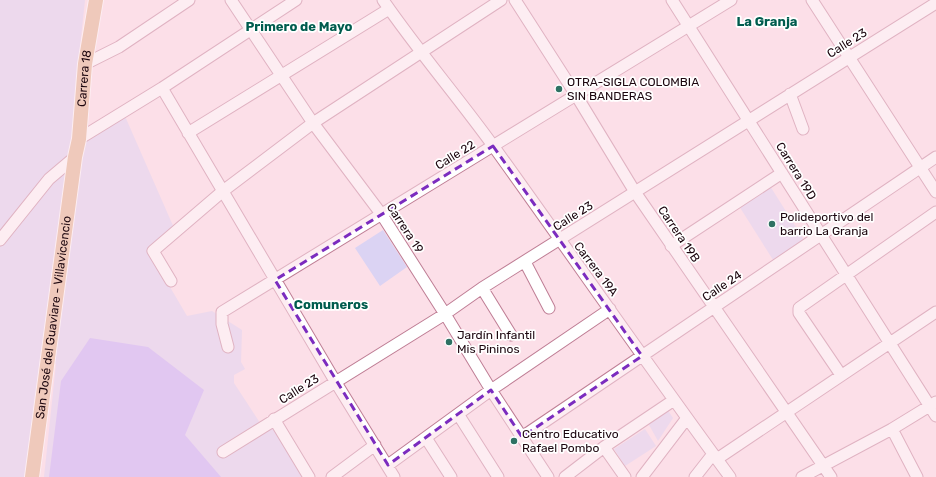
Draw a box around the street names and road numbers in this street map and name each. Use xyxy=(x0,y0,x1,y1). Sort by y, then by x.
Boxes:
street label: Calle 23 xyxy=(824,25,870,61)
street label: Carrera 18 xyxy=(75,49,94,108)
street label: Calle 22 xyxy=(433,137,477,173)
street label: Carrera 19D xyxy=(773,140,819,202)
street label: Calle 23 xyxy=(550,198,596,234)
street label: Carrera 19 xyxy=(384,200,426,256)
street label: Carrera 19B xyxy=(655,203,703,265)
street label: San José del Guaviare - Villavicencio xyxy=(33,215,74,420)
street label: Carrera 19A xyxy=(571,239,621,299)
street label: Calle 24 xyxy=(700,267,745,304)
street label: Calle 23 xyxy=(276,371,322,407)

